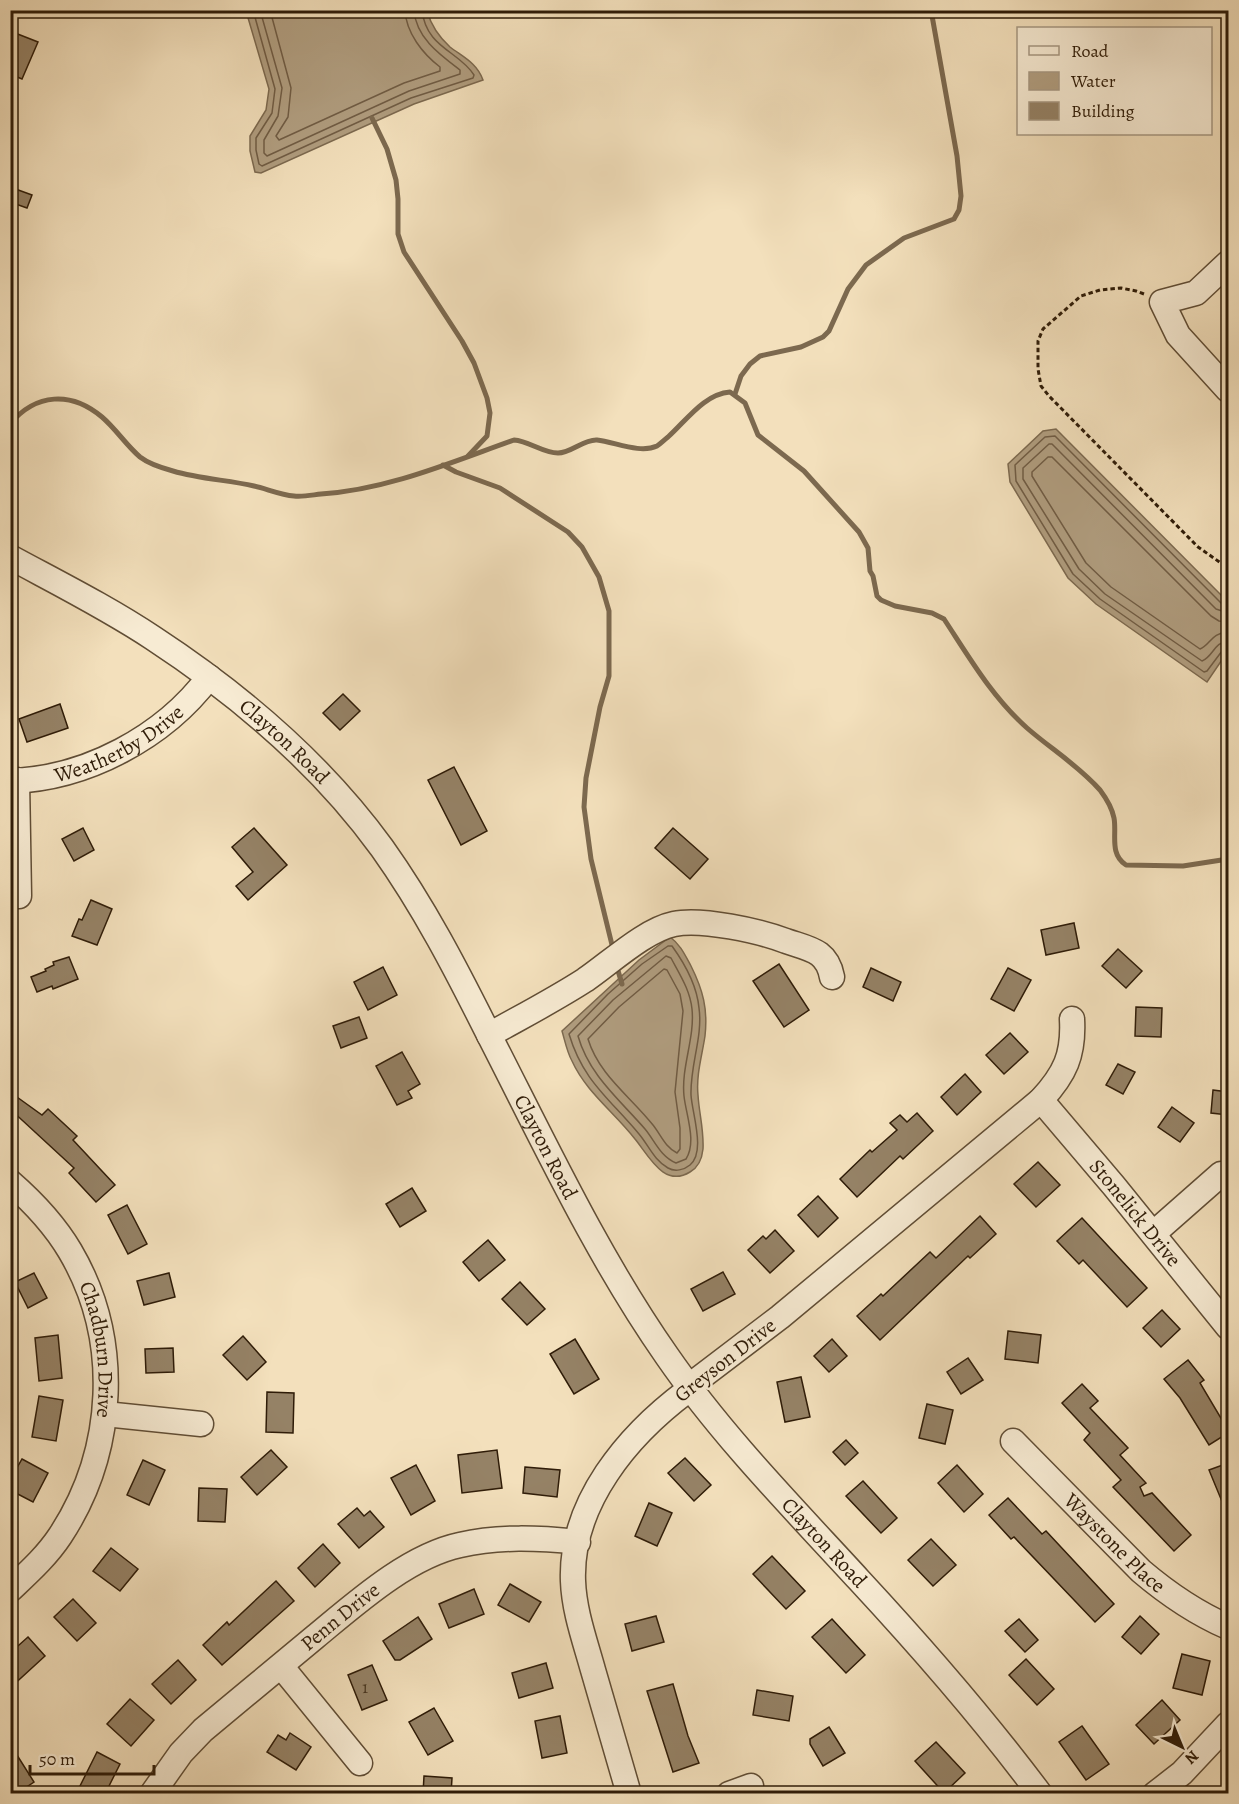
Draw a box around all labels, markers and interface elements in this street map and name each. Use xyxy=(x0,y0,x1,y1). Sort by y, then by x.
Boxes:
legend xyxy=(1017,27,1212,135)
text: Road xyxy=(1071,39,1109,63)
text: Water xyxy=(1070,69,1116,93)
text: Building xyxy=(1071,99,1135,123)
street label: Clayton Road xyxy=(234,692,337,791)
street label: Weatherby Drive xyxy=(50,698,190,789)
street label: Clayton Road xyxy=(508,1090,585,1205)
street label: Stonelick Drive xyxy=(1083,1153,1188,1272)
street label: Chadburn Drive xyxy=(73,1277,120,1419)
street label: Greyson Drive xyxy=(668,1311,782,1409)
street label: Waystone Place xyxy=(1057,1486,1171,1599)
street label: Clayton Road xyxy=(775,1491,874,1594)
street label: Penn Drive xyxy=(295,1576,385,1657)
house number: 1 xyxy=(362,1675,368,1699)
north arrow xyxy=(1152,1717,1212,1777)
scale bar xyxy=(30,1738,154,1776)
text: N xyxy=(1180,1745,1203,1769)
text: 50 m xyxy=(39,1747,75,1771)

